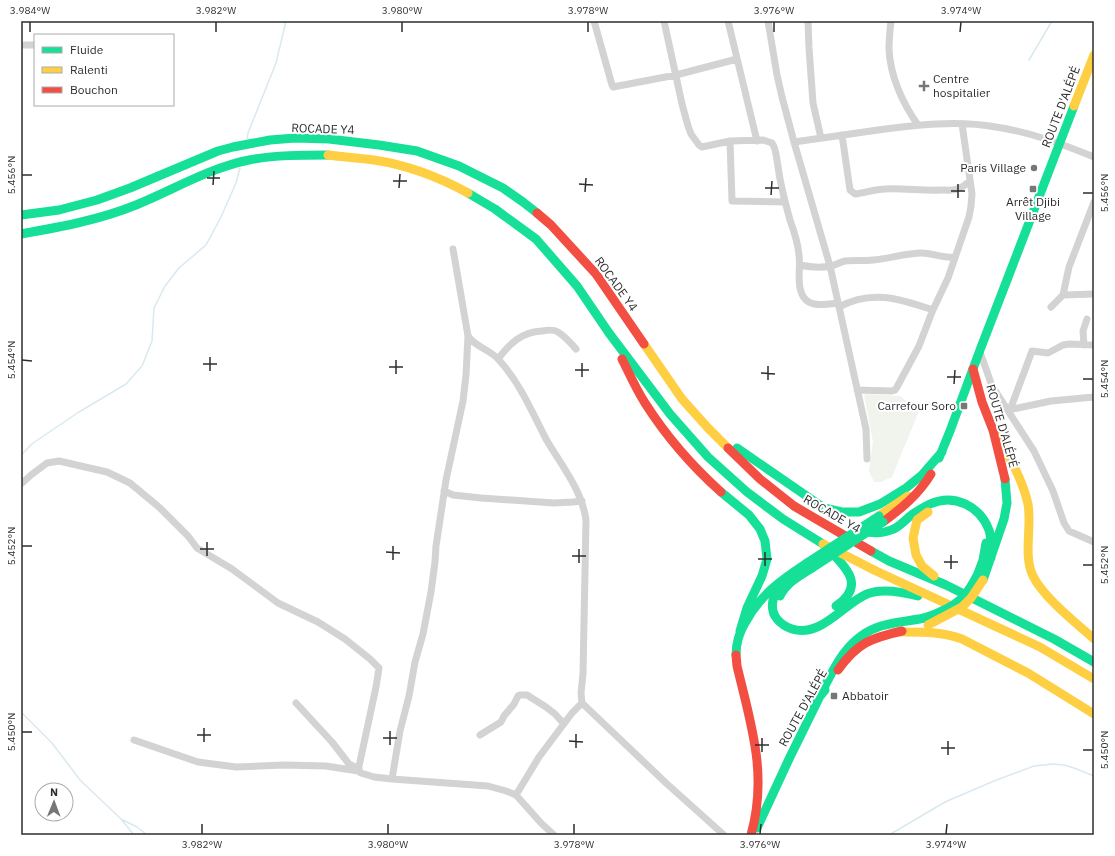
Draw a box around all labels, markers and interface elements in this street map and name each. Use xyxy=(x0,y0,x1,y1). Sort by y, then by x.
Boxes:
text: 3.984°W xyxy=(10,4,50,17)
text: 3.982°W xyxy=(196,4,236,17)
text: 3.980°W xyxy=(382,4,422,17)
text: 3.978°W xyxy=(568,4,608,17)
text: 3.976°W xyxy=(754,4,794,17)
text: 3.974°W xyxy=(941,4,981,17)
legend xyxy=(34,34,174,106)
text: Fluide xyxy=(70,42,104,57)
text: Ralenti xyxy=(70,62,108,77)
street label: ROUTE D'ALÉPÉ xyxy=(1038,64,1083,150)
place label: Centre hospitalier xyxy=(933,71,991,100)
marker: Centre hospitalier xyxy=(918,80,930,92)
text: Bouchon xyxy=(70,82,118,97)
street label: ROCADE Y4 xyxy=(291,120,355,137)
text: 5.456°N xyxy=(5,156,18,194)
place label: Paris Village xyxy=(960,160,1026,175)
marker: Paris Village xyxy=(1029,163,1039,173)
text: 5.456°N xyxy=(1098,174,1111,212)
marker: Arrêt Djibi Village xyxy=(1028,184,1038,194)
place label: Arrêt Djibi Village xyxy=(1006,194,1060,223)
street label: ROCADE Y4 xyxy=(592,254,641,314)
text: 5.454°N xyxy=(5,341,18,379)
text: 5.454°N xyxy=(1098,360,1111,398)
street label: ROUTE D'ALÉPÉ xyxy=(983,382,1022,469)
place label: Carrefour Soro xyxy=(877,398,956,413)
marker: Carrefour Soro xyxy=(959,401,969,411)
street label: ROCADE Y4 xyxy=(801,491,863,536)
text: 5.452°N xyxy=(5,527,18,565)
text: 5.452°N xyxy=(1098,546,1111,584)
street label: ROUTE D'ALÉPÉ xyxy=(775,666,830,749)
place label: Abbatoir xyxy=(842,688,889,703)
marker: Abbatoir xyxy=(829,691,839,701)
text: 5.450°N xyxy=(5,713,18,751)
text: 5.450°N xyxy=(1098,731,1111,769)
north arrow xyxy=(34,782,74,822)
text: N xyxy=(50,785,58,799)
text: 3.982°W xyxy=(182,838,222,851)
text: 3.980°W xyxy=(368,838,408,851)
text: 3.978°W xyxy=(554,838,594,851)
text: 3.976°W xyxy=(740,838,780,851)
text: 3.974°W xyxy=(926,838,966,851)

